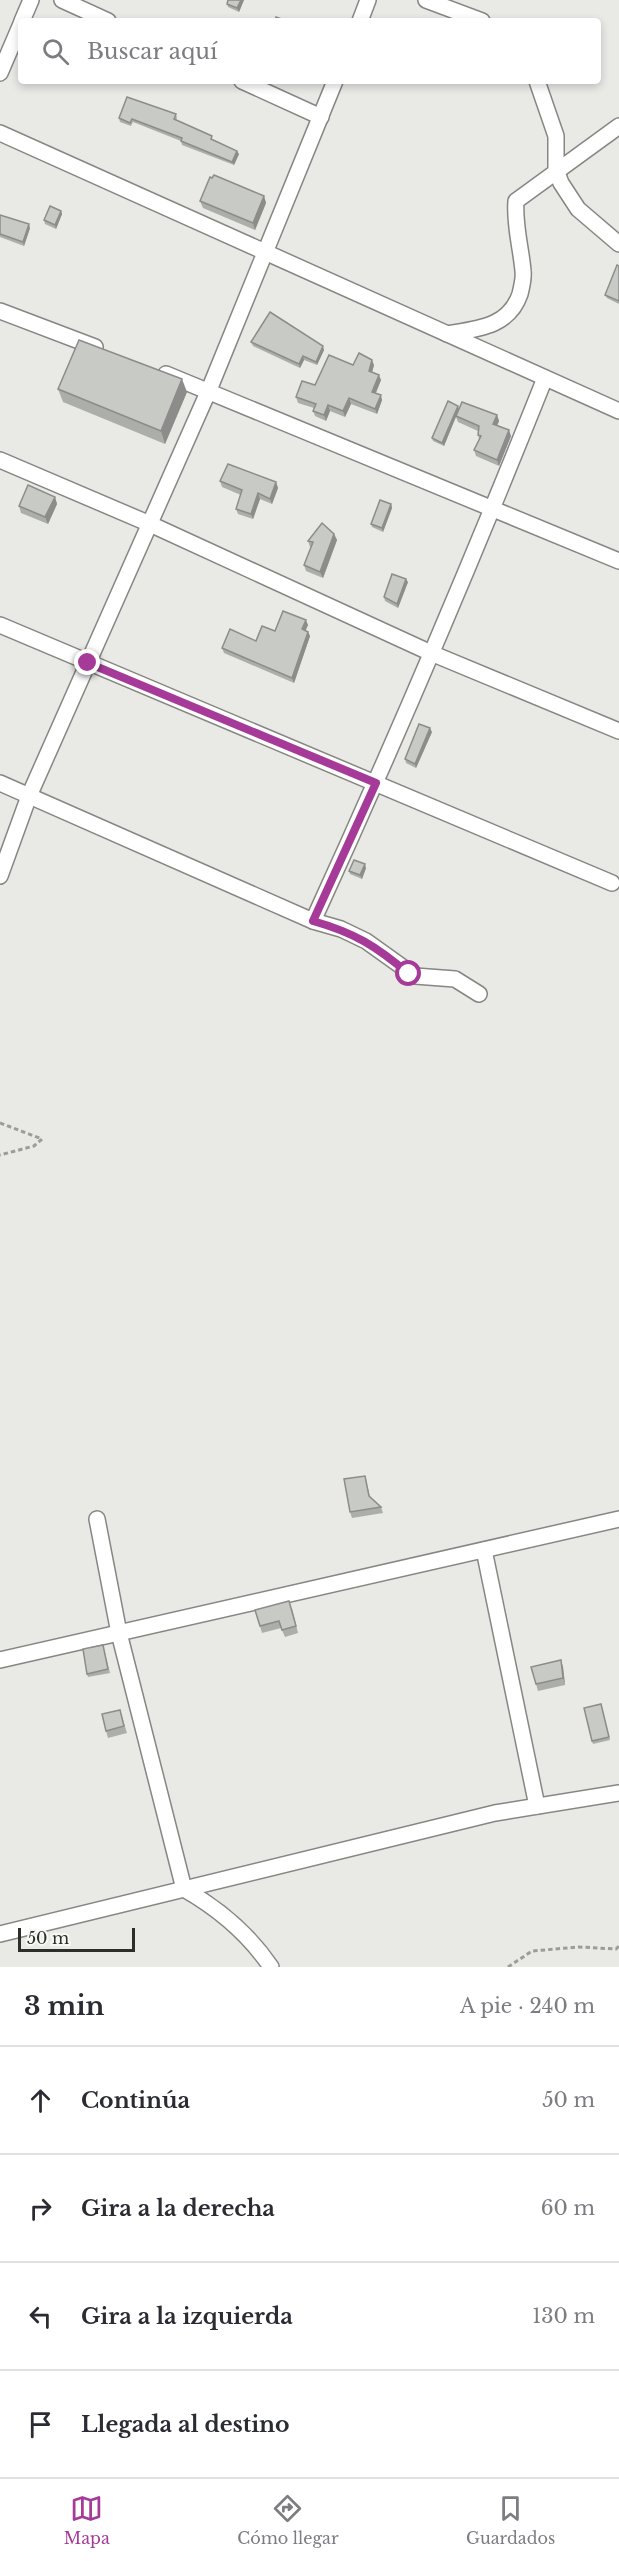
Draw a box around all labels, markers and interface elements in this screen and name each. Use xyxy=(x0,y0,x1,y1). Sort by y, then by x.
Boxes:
search box xyxy=(18,18,601,84)
icon: search xyxy=(39,35,72,68)
text: Buscar aquí xyxy=(87,38,218,65)
route end xyxy=(74,649,100,675)
route start xyxy=(395,960,421,986)
scale bar xyxy=(18,1925,135,1952)
text: 50 m xyxy=(27,1928,69,1948)
text: 3 min xyxy=(24,1990,105,2022)
text: A pie · 240 m xyxy=(460,1994,595,2018)
icon: ahead xyxy=(24,2084,57,2117)
text: Continúa xyxy=(81,2087,190,2114)
text: 50 m xyxy=(542,2088,595,2112)
icon: right xyxy=(24,2192,57,2225)
text: Gira a la derecha xyxy=(81,2195,275,2222)
text: 60 m xyxy=(541,2196,595,2220)
icon: left xyxy=(24,2300,57,2333)
text: Gira a la izquierda xyxy=(81,2303,293,2330)
text: 130 m xyxy=(532,2304,595,2328)
icon: arrive xyxy=(24,2408,57,2441)
text: Llegada al destino xyxy=(81,2411,290,2438)
tab: Mapa xyxy=(64,2492,110,2548)
tab: Cómo llegar xyxy=(237,2492,339,2548)
tab: Guardados xyxy=(466,2492,555,2548)

